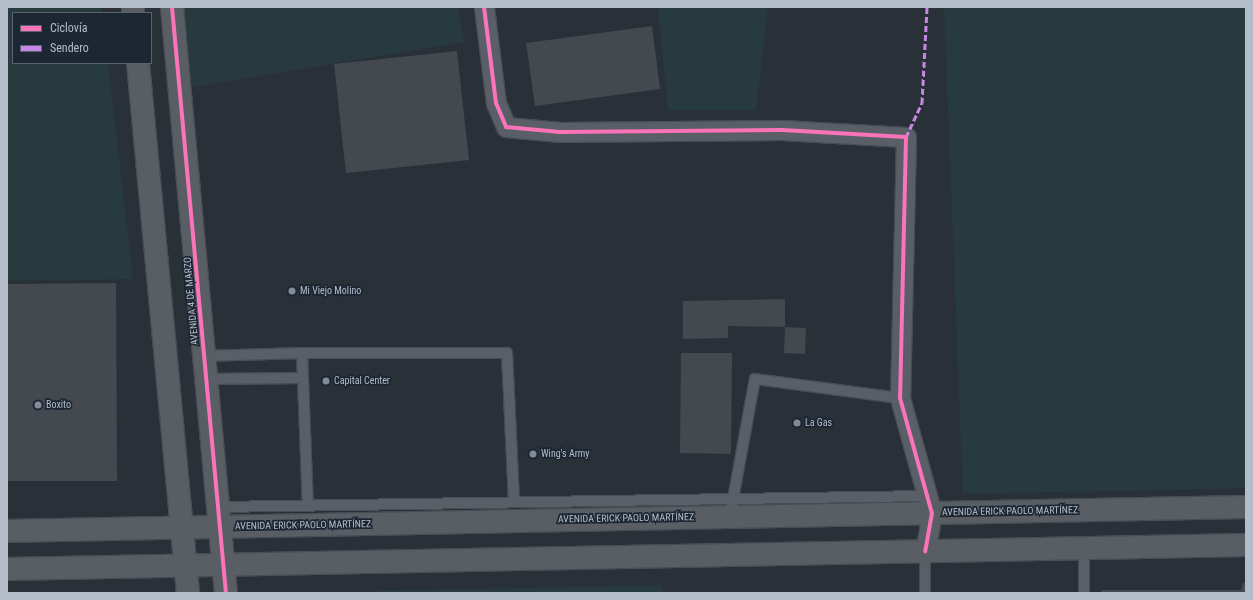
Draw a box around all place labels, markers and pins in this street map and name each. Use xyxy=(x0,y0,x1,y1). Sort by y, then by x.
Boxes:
place label: Mi Viejo Molino xyxy=(300,285,361,297)
marker: Mi Viejo Molino xyxy=(287,286,297,296)
place label: Capital Center xyxy=(334,375,390,387)
marker: Capital Center xyxy=(321,376,331,386)
place label: Boxito xyxy=(46,399,71,411)
marker: Boxito xyxy=(33,400,43,410)
place label: La Gas xyxy=(805,417,832,429)
marker: La Gas xyxy=(792,418,802,428)
place label: Wing's Army xyxy=(541,448,589,460)
marker: Wing's Army xyxy=(528,449,538,459)

